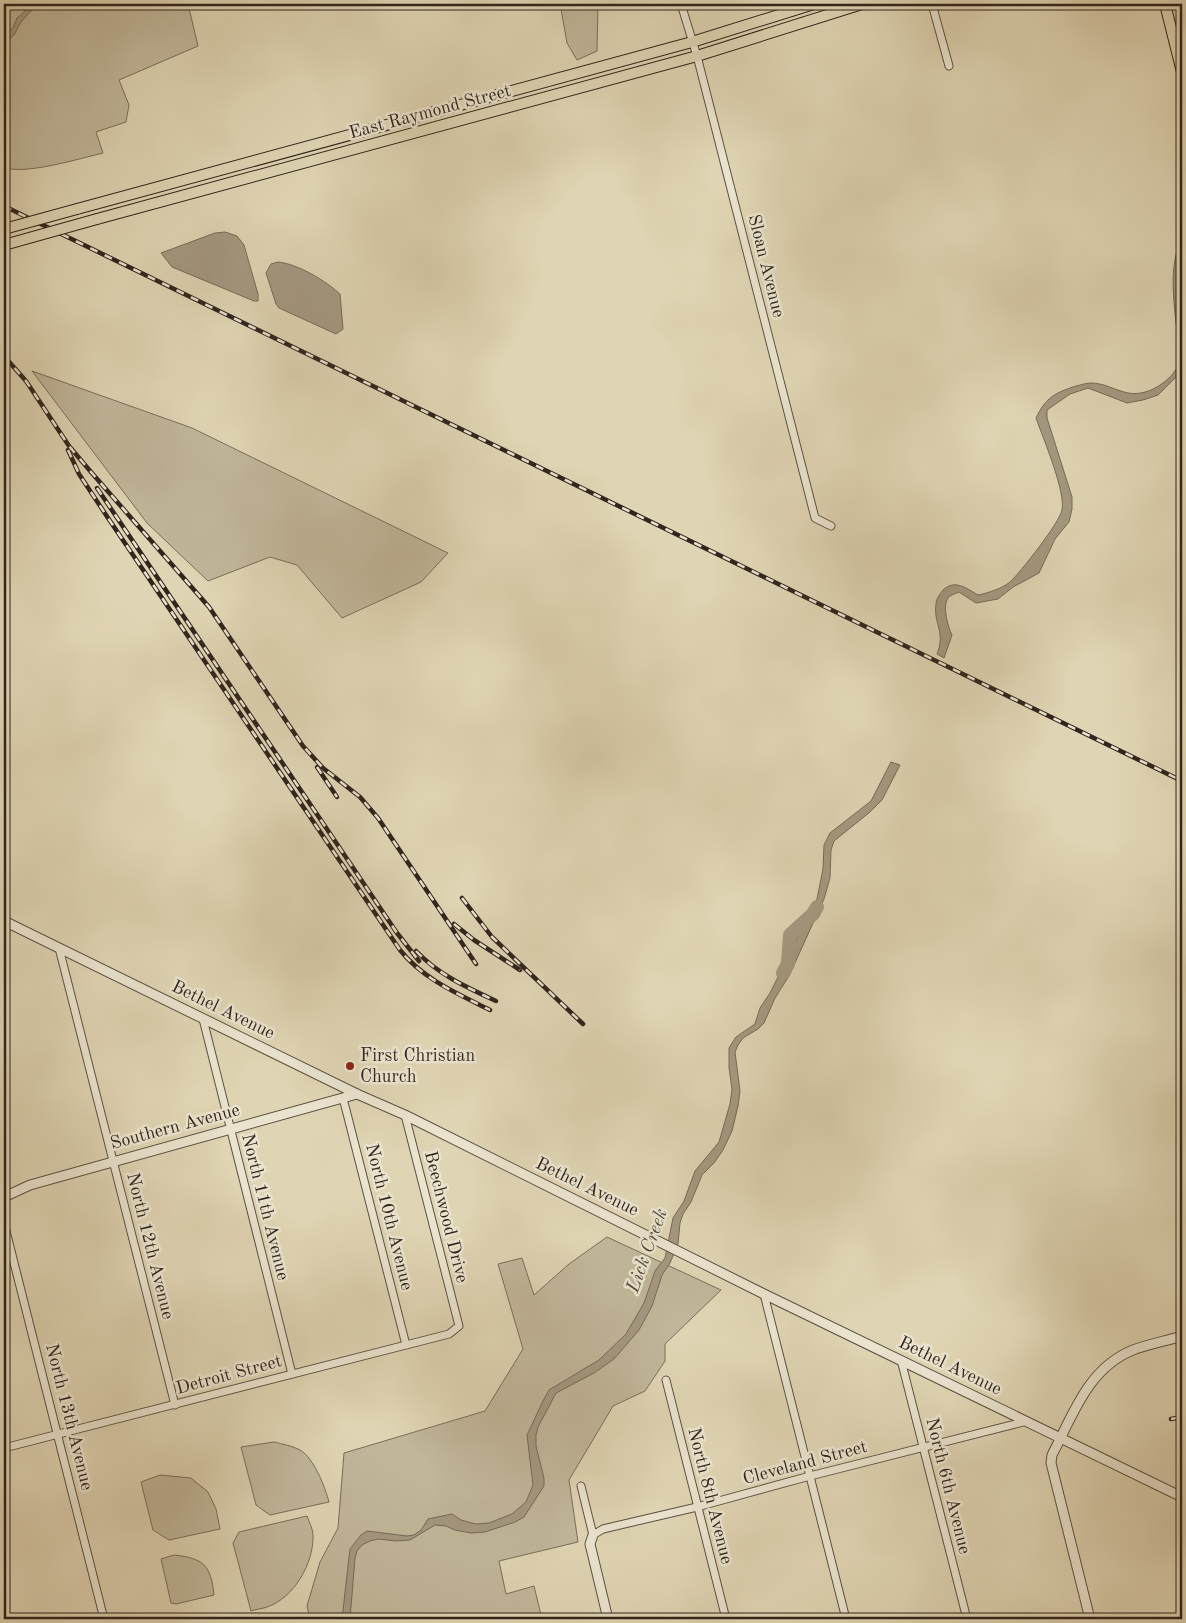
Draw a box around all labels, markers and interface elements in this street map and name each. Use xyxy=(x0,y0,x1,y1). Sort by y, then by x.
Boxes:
street label: East Raymond Street xyxy=(347,82,513,142)
street label: Sloan Avenue xyxy=(744,213,788,319)
street label: Bethel Avenue xyxy=(169,977,277,1043)
place label: First Christian Church xyxy=(360,1047,476,1086)
marker: First Christian Church xyxy=(344,1060,356,1072)
street label: Southern Avenue xyxy=(108,1101,242,1153)
street label: North 11th Avenue xyxy=(238,1132,292,1282)
street label: North 10th Avenue xyxy=(362,1142,416,1292)
street label: Beechwood Drive xyxy=(421,1149,471,1285)
street label: Bethel Avenue xyxy=(533,1154,641,1220)
street label: North 12th Avenue xyxy=(123,1171,177,1321)
water label: Lick Creek xyxy=(624,1207,672,1296)
street label: Bethel Avenue xyxy=(896,1333,1004,1399)
street label: North 13th Avenue xyxy=(42,1342,96,1492)
street label: Detroit Street xyxy=(174,1352,284,1398)
street label: North 6th Avenue xyxy=(922,1416,974,1556)
street label: North 8th Avenue xyxy=(684,1426,736,1566)
street label: Cleveland Street xyxy=(741,1438,869,1488)

